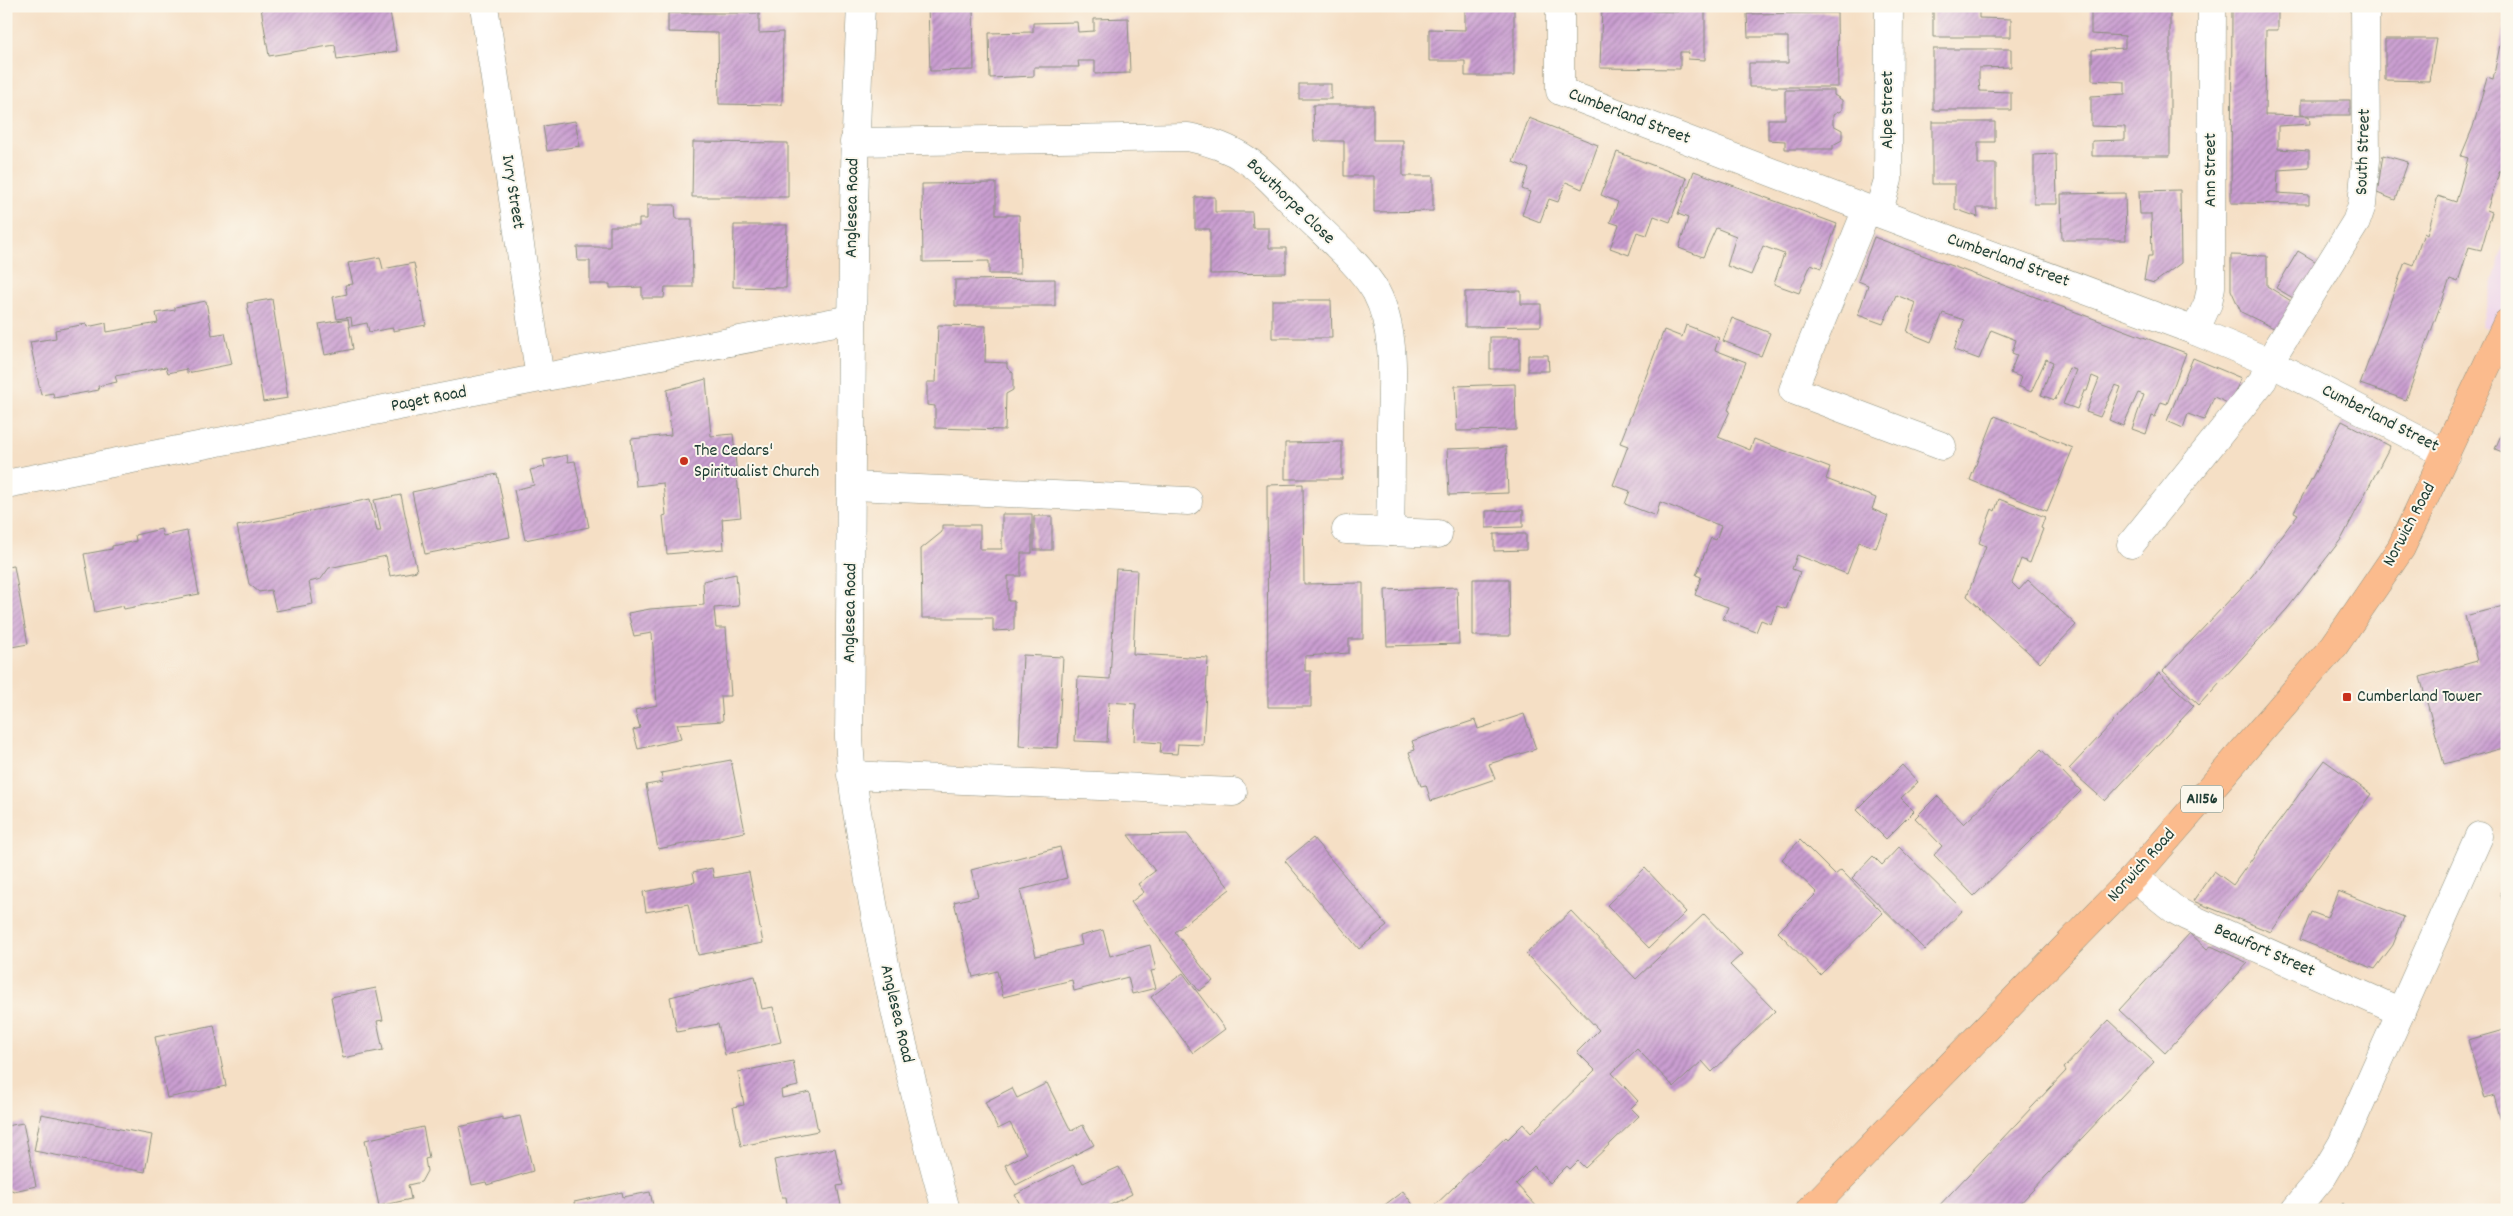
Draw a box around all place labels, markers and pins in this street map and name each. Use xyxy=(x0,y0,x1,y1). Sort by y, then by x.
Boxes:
place label: The Cedars' Spiritualist Church xyxy=(694,439,819,485)
marker: The Cedars' Spiritualist Church xyxy=(678,455,690,467)
place label: Cumberland Tower xyxy=(2357,685,2482,710)
marker: Cumberland Tower xyxy=(2341,691,2353,703)

